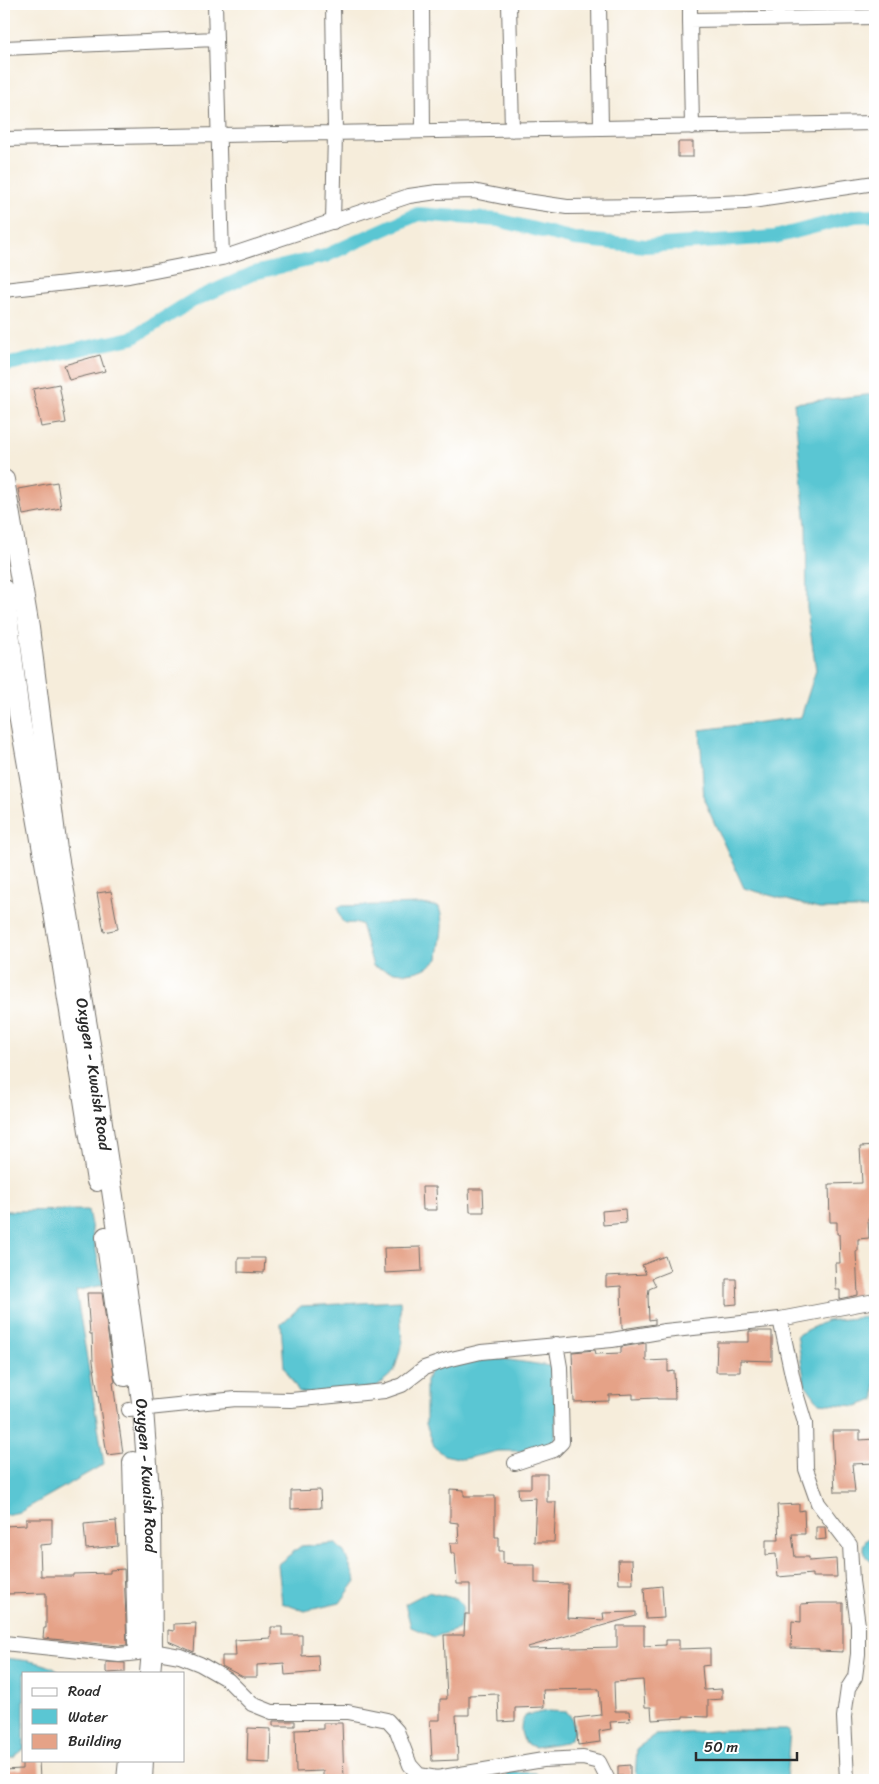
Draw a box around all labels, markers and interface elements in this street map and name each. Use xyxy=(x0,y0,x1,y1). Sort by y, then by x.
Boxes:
street label: Oxygen - Kwaish Road xyxy=(67,996,120,1154)
street label: Oxygen - Kwaish Road xyxy=(127,1397,165,1554)
legend xyxy=(22,1672,185,1762)
text: Road xyxy=(68,1678,101,1704)
text: Water xyxy=(68,1704,108,1730)
text: Building xyxy=(68,1728,122,1754)
scale bar xyxy=(696,1729,798,1761)
text: 50 m xyxy=(704,1734,739,1760)

